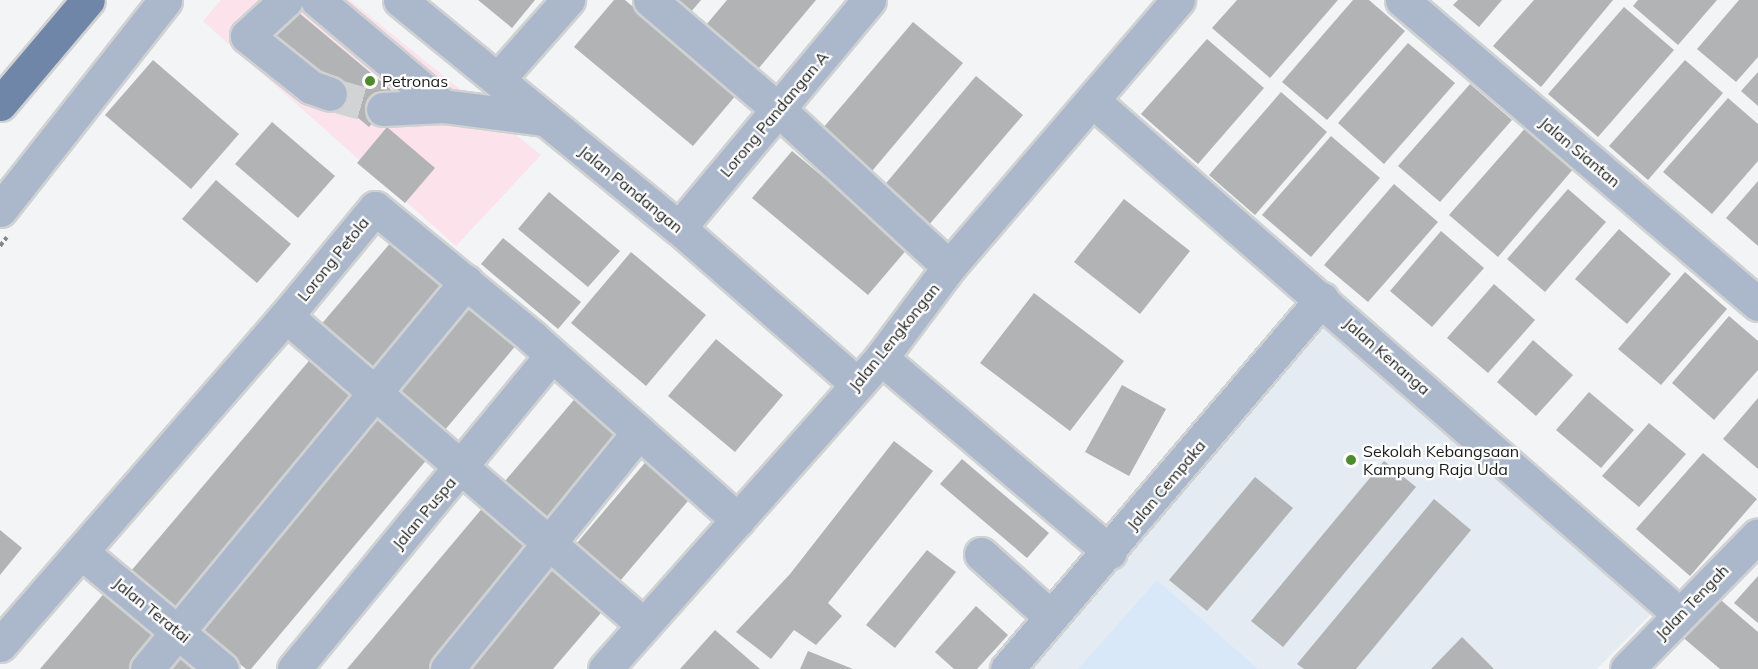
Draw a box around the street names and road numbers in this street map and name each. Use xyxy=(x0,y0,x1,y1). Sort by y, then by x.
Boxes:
street label: Lorong Pandangan A xyxy=(716,47,832,181)
street label: Jalan Siantan xyxy=(1536,113,1624,191)
street label: Jalan Pandangan xyxy=(575,141,687,237)
street label: Lorong Petola xyxy=(293,213,373,305)
street label: Jalan Lengkongan xyxy=(845,279,943,395)
street label: Jalan Kenanga xyxy=(1340,313,1434,399)
street label: Jalan Cempaka xyxy=(1123,436,1209,534)
street label: Jalan Puspa xyxy=(388,473,460,553)
street label: Jalan Tengah xyxy=(1651,560,1733,644)
street label: Jalan Teratai xyxy=(110,573,194,647)

